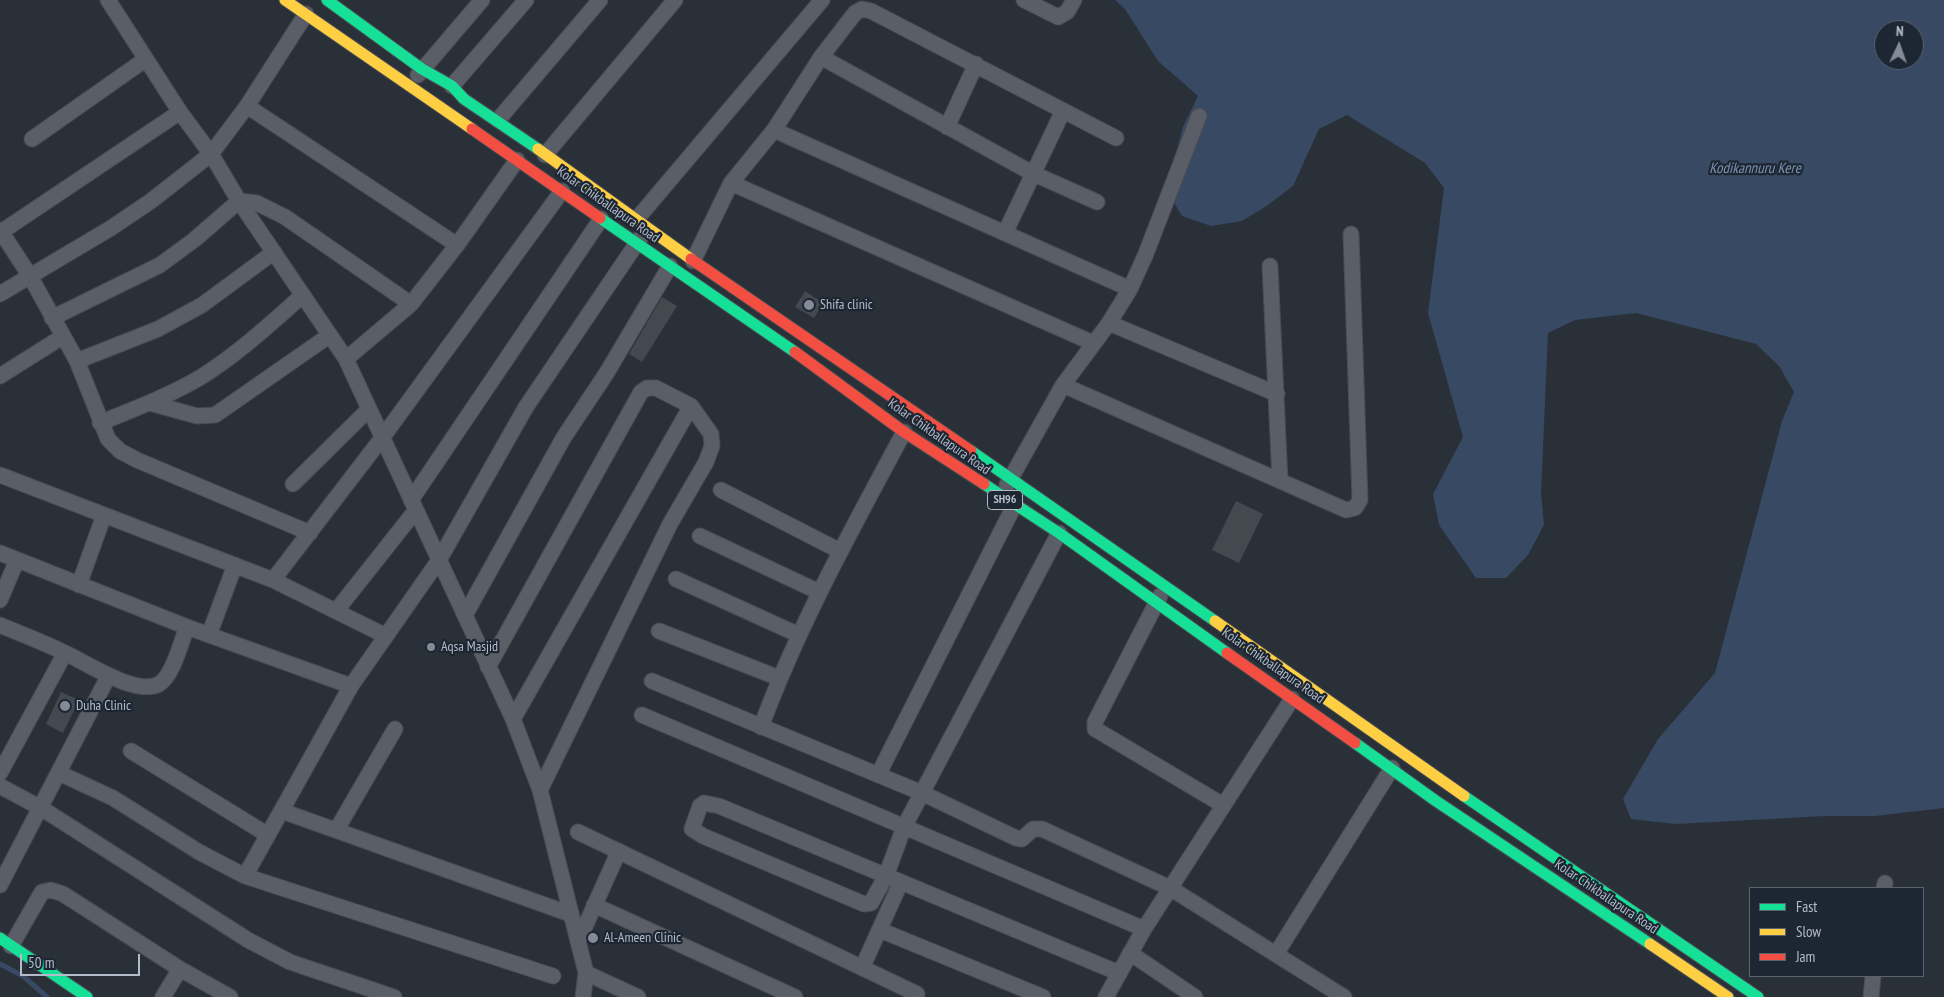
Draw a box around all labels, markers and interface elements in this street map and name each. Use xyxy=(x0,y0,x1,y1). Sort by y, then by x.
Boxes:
north arrow xyxy=(1874,20,1924,70)
text: N xyxy=(1895,22,1904,40)
water label: Kodikannuru Kere xyxy=(1709,160,1801,178)
street label: Kolar Chikballapura Road xyxy=(553,163,663,247)
place label: Shifa clinic xyxy=(820,297,873,313)
marker: Shifa clinic xyxy=(802,298,816,312)
street label: Kolar Chikballapura Road xyxy=(884,395,994,479)
road number: SH96 xyxy=(988,490,1022,510)
street label: Kolar Chikballapura Road xyxy=(1218,624,1328,708)
place label: Aqsa Masjid xyxy=(441,639,498,655)
marker: Aqsa Masjid xyxy=(425,641,437,653)
place label: Duha Clinic xyxy=(76,698,131,714)
marker: Duha Clinic xyxy=(58,699,72,713)
street label: Kolar Chikballapura Road xyxy=(1551,856,1661,938)
legend xyxy=(1749,887,1924,977)
text: Fast xyxy=(1796,897,1817,916)
text: Slow xyxy=(1796,922,1821,941)
place label: Al-Ameen Clinic xyxy=(604,930,681,946)
marker: Al-Ameen Clinic xyxy=(586,931,600,945)
scale bar xyxy=(22,944,142,976)
text: Jam xyxy=(1796,947,1815,966)
text: 50 m xyxy=(28,953,54,972)

